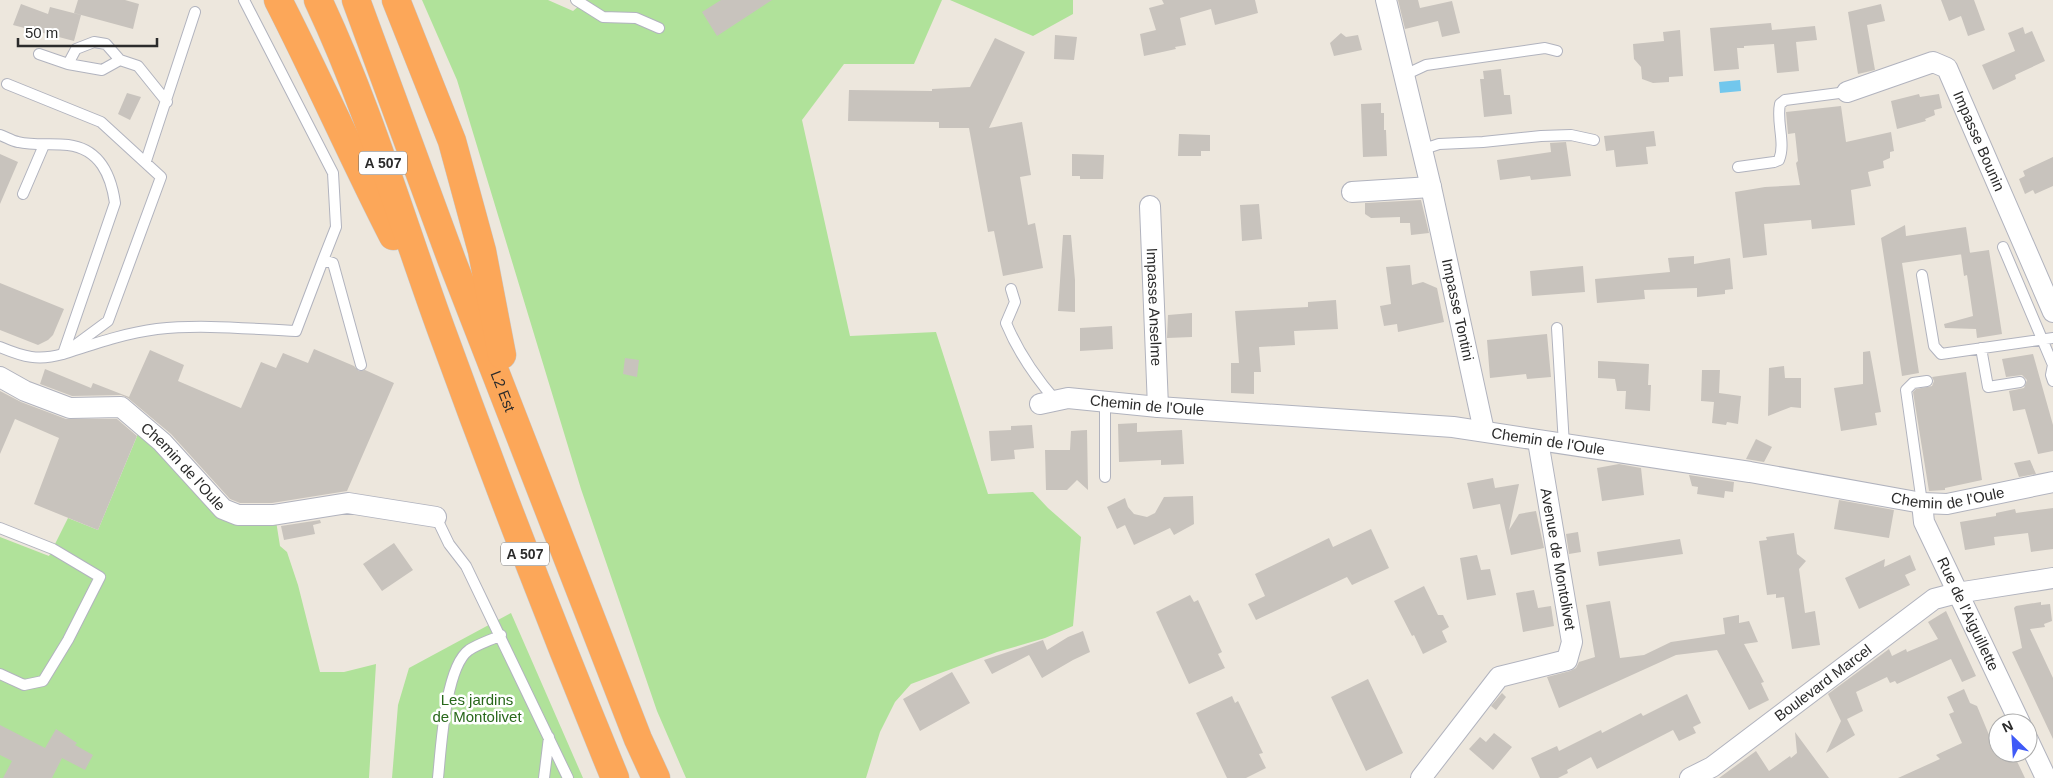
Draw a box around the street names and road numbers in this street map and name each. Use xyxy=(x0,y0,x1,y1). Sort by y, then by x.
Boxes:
street label: Impasse Bounin xyxy=(1950,88,2008,194)
road number: A 507 xyxy=(359,152,407,174)
street label: Impasse Anselme xyxy=(1144,247,1165,366)
street label: Impasse Tontini xyxy=(1439,257,1478,362)
street label: L2 Est xyxy=(488,368,519,415)
street label: Chemin de l'Oule xyxy=(1089,391,1205,418)
street label: Chemin de l'Oule xyxy=(138,419,229,514)
street label: Chemin de l'Oule xyxy=(1490,424,1606,458)
street label: Chemin de l'Oule xyxy=(1890,483,2006,512)
street label: Avenue de Montolivet xyxy=(1538,487,1580,632)
road number: A 507 xyxy=(501,542,549,566)
street label: Rue de l'Aiguillette xyxy=(1934,554,2003,673)
street label: Boulevard Marcel xyxy=(1771,640,1875,724)

